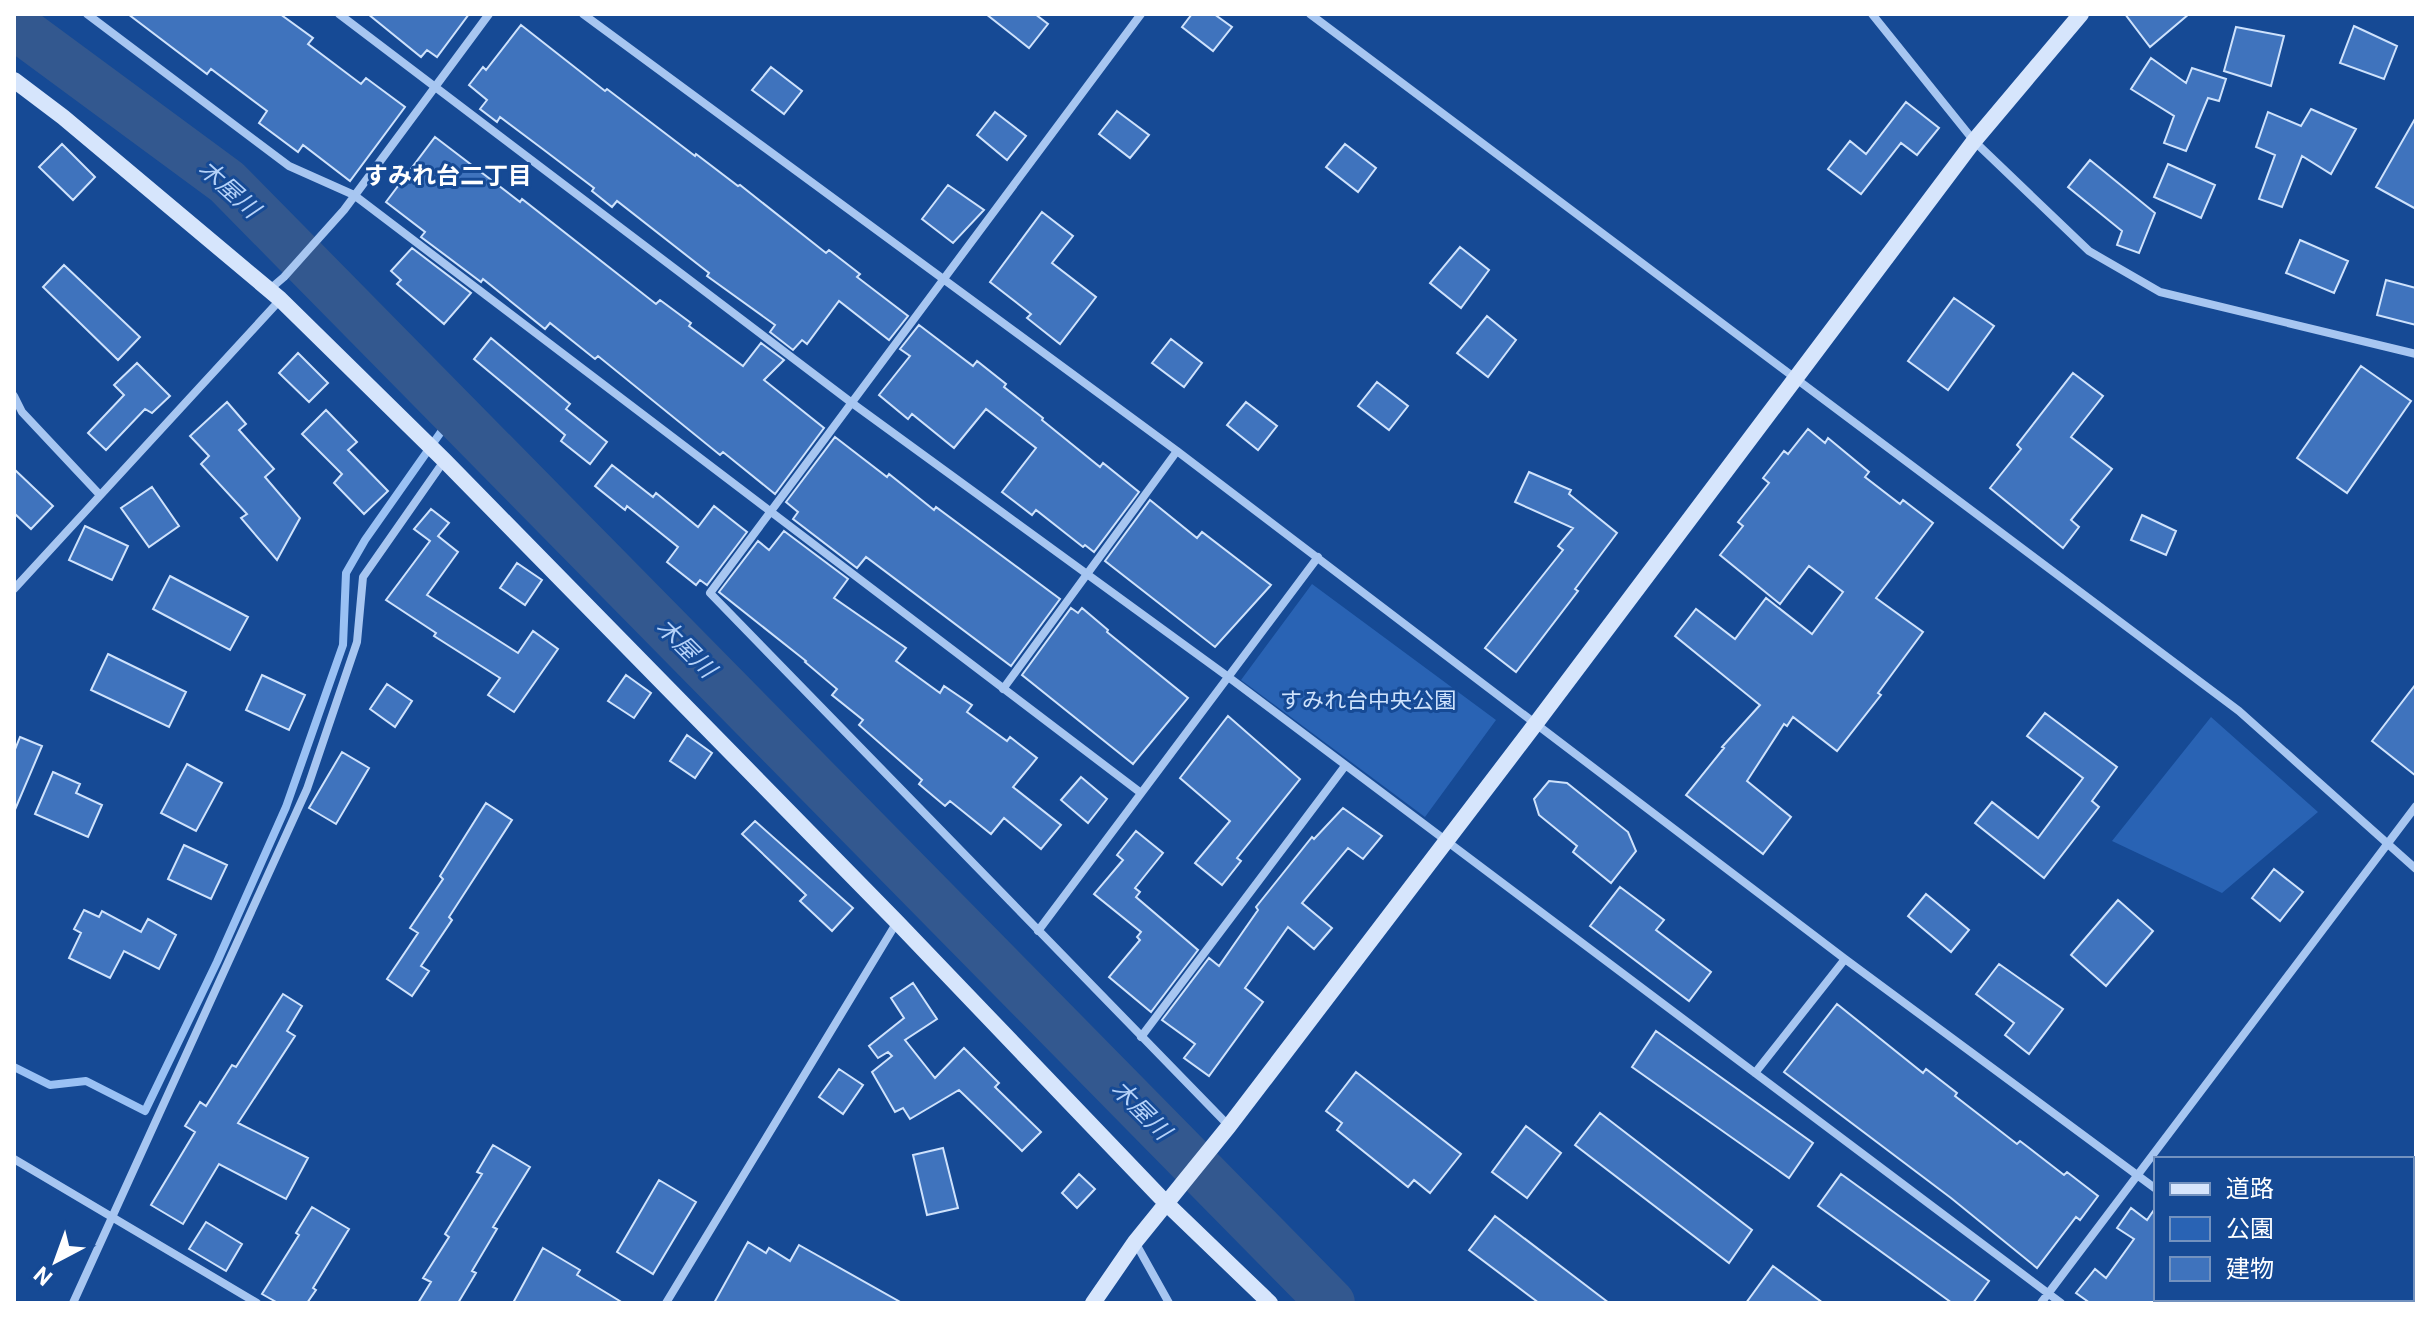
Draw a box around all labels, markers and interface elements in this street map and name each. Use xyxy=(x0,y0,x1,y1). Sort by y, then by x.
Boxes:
water label: 木屋川 xyxy=(193,155,267,226)
district label: すみれ台二丁目 xyxy=(364,162,532,190)
water label: 木屋川 xyxy=(651,613,723,685)
park label: すみれ台中央公園 xyxy=(1280,688,1456,713)
water label: 木屋川 xyxy=(1106,1075,1178,1147)
legend xyxy=(2154,1157,2414,1301)
text: 道路 xyxy=(2226,1175,2274,1203)
text: 公園 xyxy=(2226,1215,2274,1243)
north arrow xyxy=(16,1221,96,1301)
text: 建物 xyxy=(2226,1255,2274,1283)
text: N xyxy=(29,1261,57,1290)

